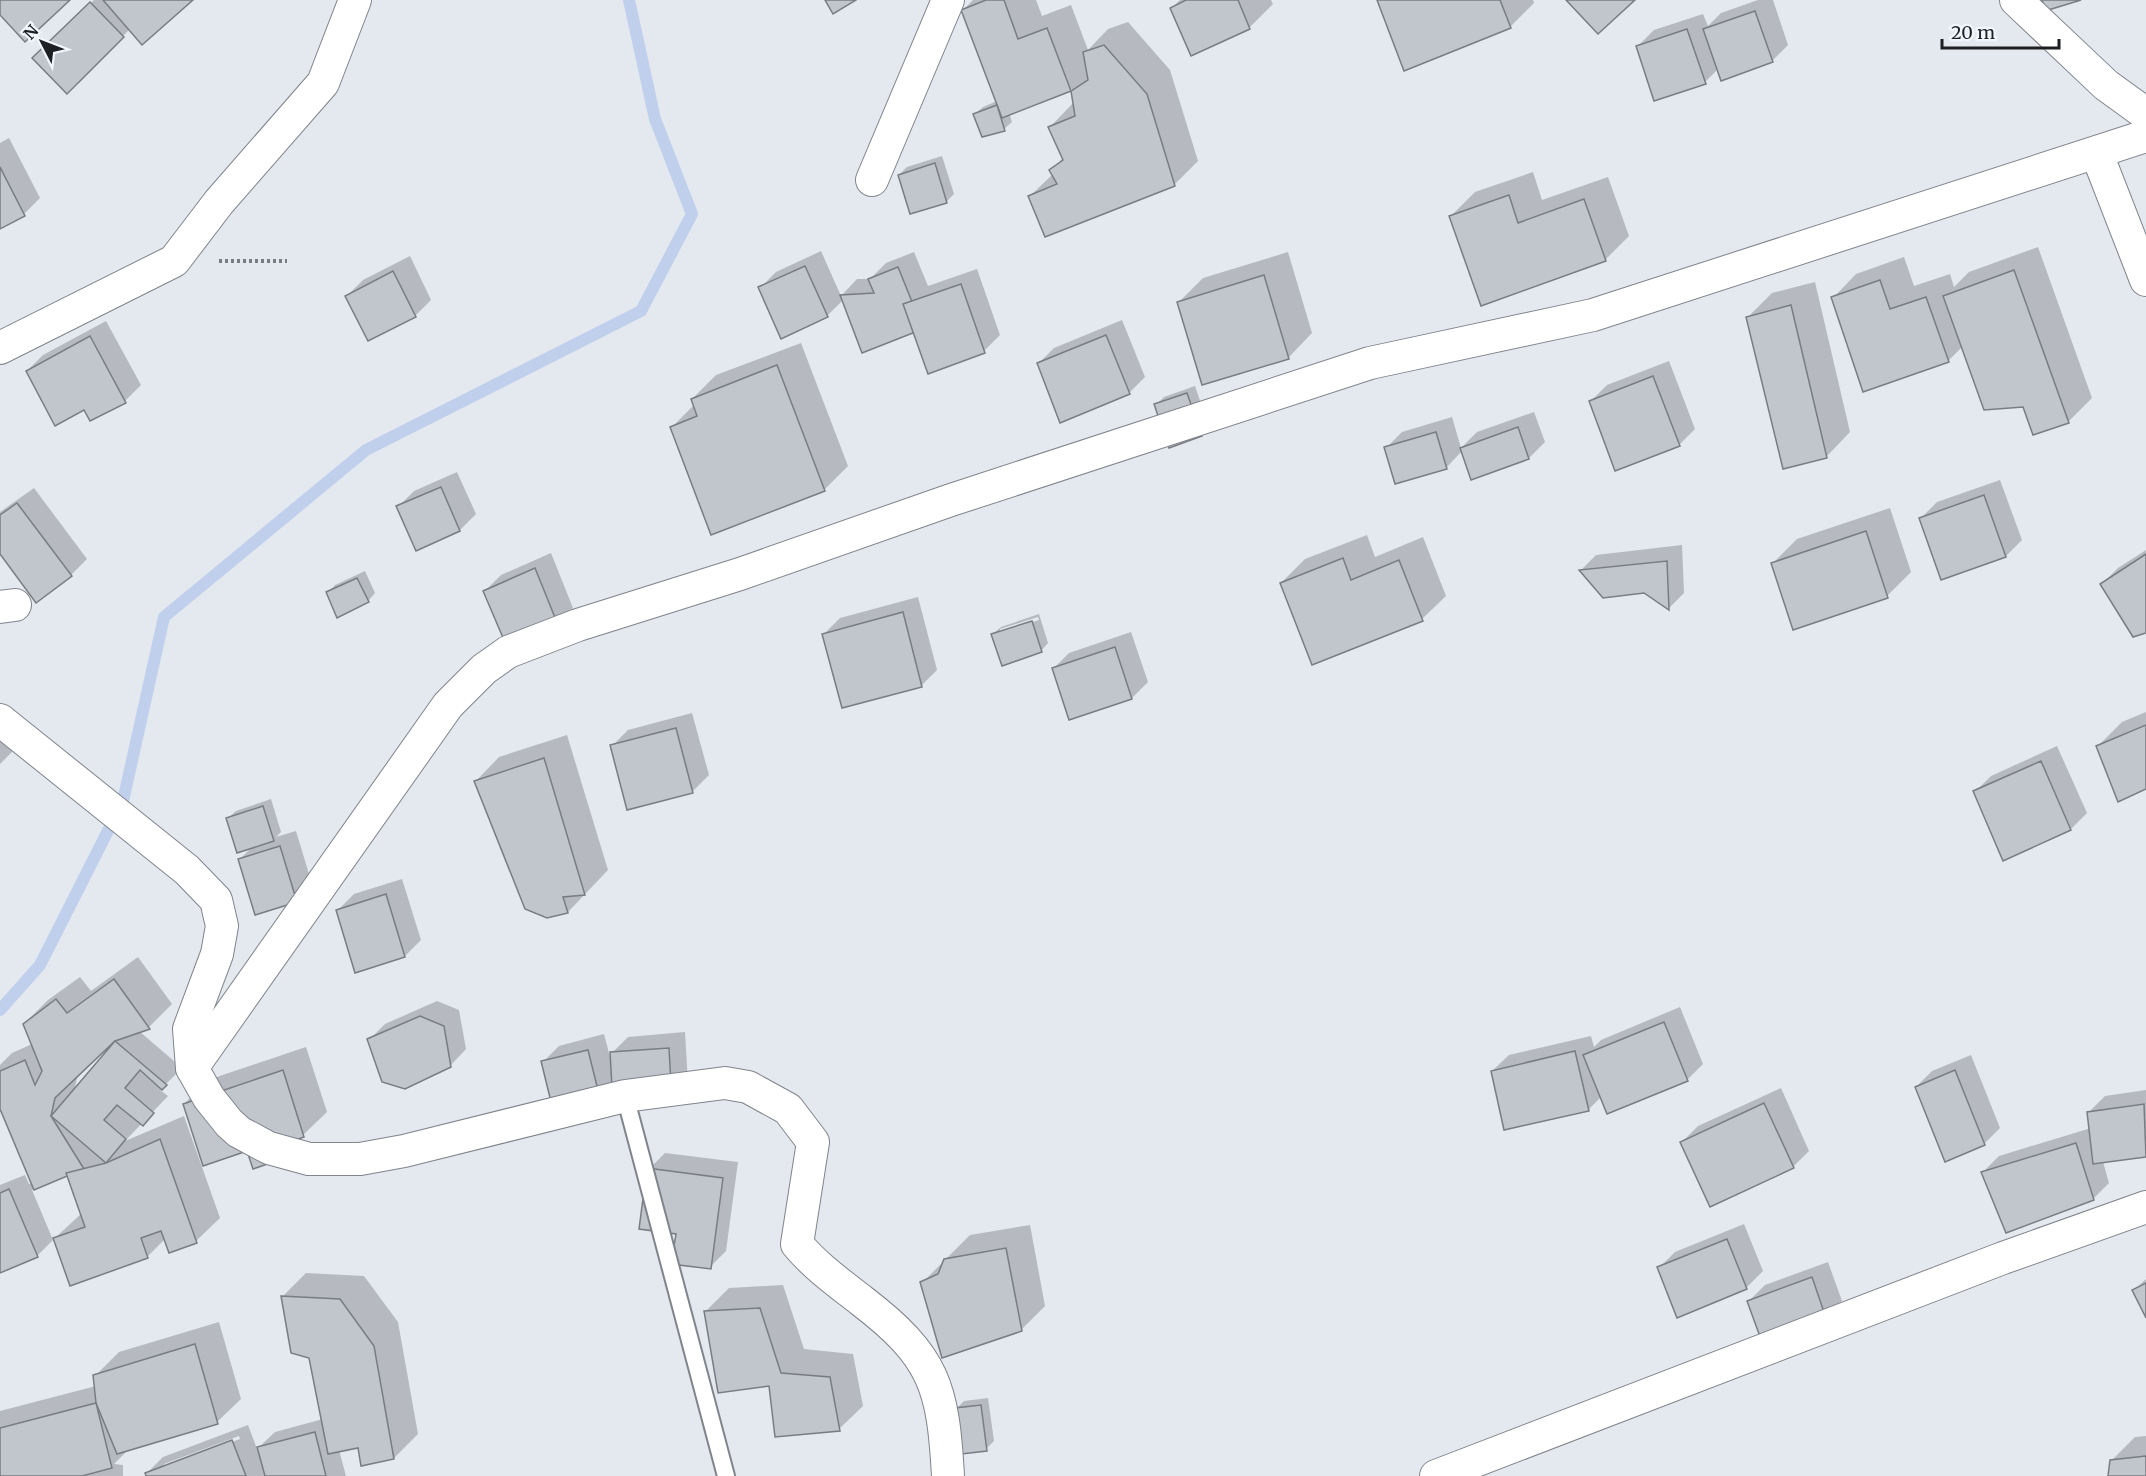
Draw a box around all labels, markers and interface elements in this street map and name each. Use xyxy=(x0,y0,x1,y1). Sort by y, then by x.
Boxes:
north arrow xyxy=(12,12,72,72)
scale bar xyxy=(1942,12,2059,50)
text: N xyxy=(19,20,43,43)
text: 20 m xyxy=(1951,21,1995,44)

